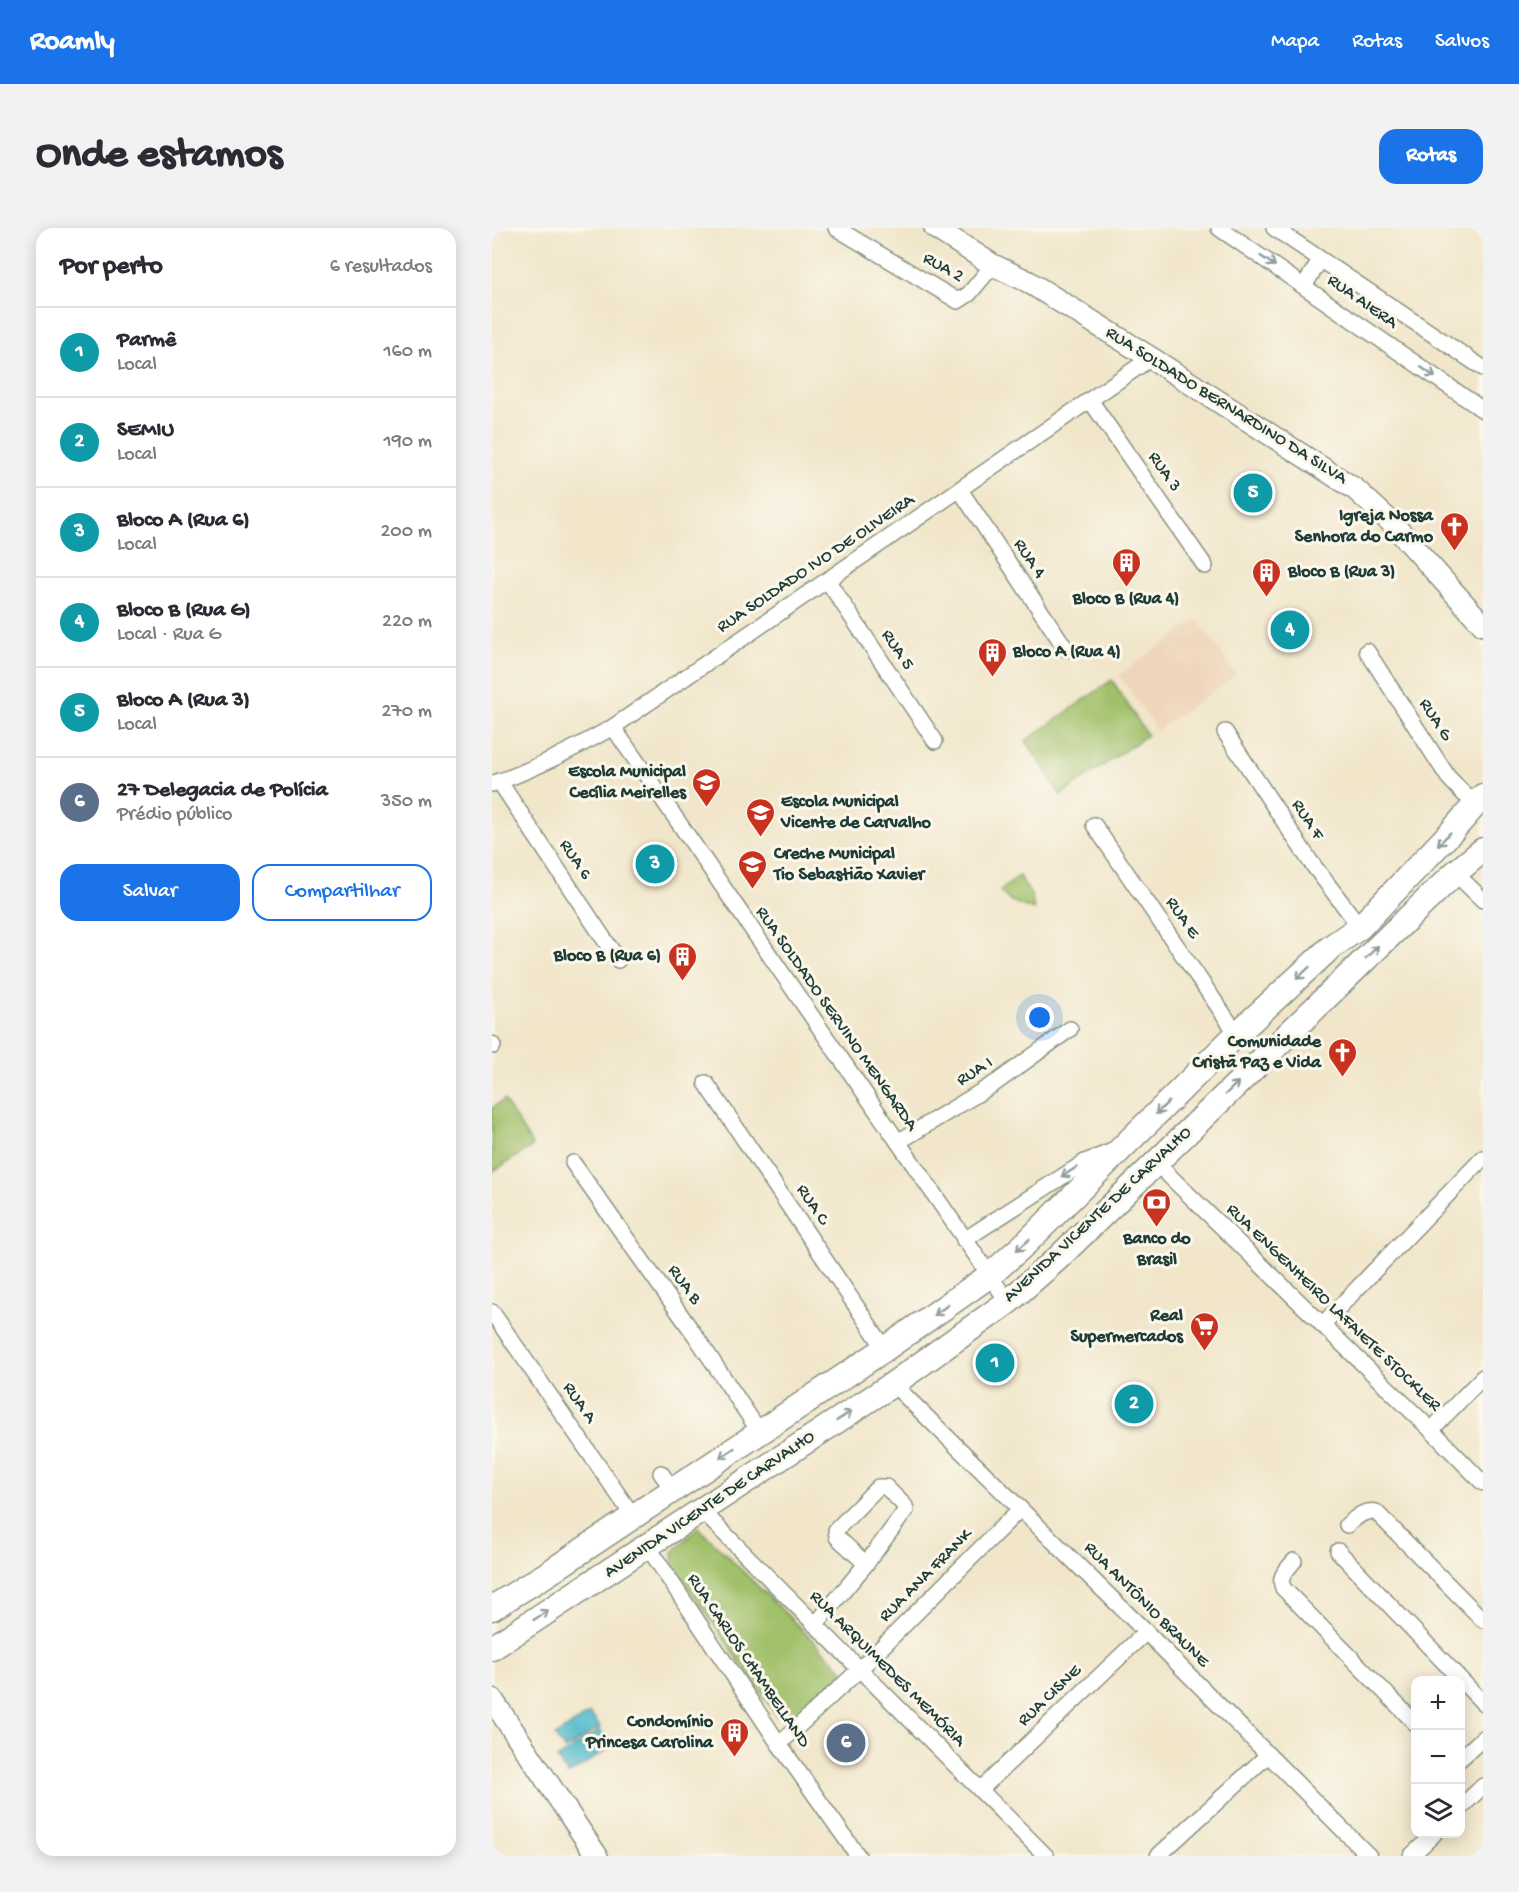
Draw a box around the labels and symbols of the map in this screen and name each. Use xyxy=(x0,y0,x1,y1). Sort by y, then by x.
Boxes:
street label: RUA 2 xyxy=(919,248,967,288)
one-way arrow xyxy=(1259,255,1275,267)
street label: RUA AIERA xyxy=(1323,270,1402,335)
street label: RUA SOLDADO BERNARDINO DA SILVA xyxy=(1101,323,1352,490)
one-way arrow xyxy=(1419,366,1436,378)
street label: RUA 3 xyxy=(1143,448,1185,496)
pin: 5 xyxy=(1234,470,1272,516)
street label: RUA SOLDADO IVO DE OLIVEIRA xyxy=(713,489,920,638)
place label: Igreja Nossa Senhora do Carmo xyxy=(1295,506,1434,548)
church icon: Igreja Nossa Senhora do Carmo xyxy=(1438,510,1470,552)
street label: RUA 4 xyxy=(1008,535,1050,583)
building icon: Bloco B (Rua 4) xyxy=(1110,546,1142,588)
building icon: Bloco B (Rua 3) xyxy=(1251,556,1283,598)
place label: Bloco B (Rua 3) xyxy=(1287,562,1395,583)
place label: Bloco B (Rua 4) xyxy=(1072,589,1179,610)
pin: 4 xyxy=(1270,608,1310,652)
street label: RUA 5 xyxy=(876,626,918,674)
building icon: Bloco A (Rua 4) xyxy=(976,636,1008,678)
place label: Bloco A (Rua 4) xyxy=(1012,642,1121,663)
street label: RUA G xyxy=(1414,695,1457,746)
place label: Escola Municipal Cecília Meirelles xyxy=(568,762,687,804)
school or university icon: Escola Municipal Cecília Meirelles xyxy=(691,766,723,808)
place label: Escola Municipal Vicente de Carvalho xyxy=(780,792,932,834)
school or university icon: Escola Municipal Vicente de Carvalho xyxy=(744,796,776,838)
street label: RUA F xyxy=(1286,796,1328,845)
one-way arrow xyxy=(1437,832,1451,847)
street label: RUA 6 xyxy=(554,836,596,885)
pin: 3 xyxy=(636,842,674,886)
place label: Creche Municipal Tio Sebastião Xavier xyxy=(772,844,927,886)
school or university icon: Creche Municipal Tio Sebastião Xavier xyxy=(737,848,769,890)
street label: RUA E xyxy=(1160,893,1204,943)
street label: RUA SOLDADO SERVINO MENGARDA xyxy=(750,903,923,1136)
building icon: Bloco B (Rua 6) xyxy=(666,940,698,982)
one-way arrow xyxy=(1365,945,1380,959)
place label: Bloco B (Rua 6) xyxy=(553,946,661,967)
one-way arrow xyxy=(1296,966,1311,980)
your location xyxy=(1025,1003,1054,1032)
place label: Comunidade Cristã Paz e Vida xyxy=(1192,1032,1322,1074)
church icon: Comunidade Cristã Paz e Vida xyxy=(1326,1036,1358,1078)
street label: RUA I xyxy=(953,1053,997,1091)
one-way arrow xyxy=(1224,1080,1239,1095)
one-way arrow xyxy=(1154,1100,1169,1115)
street label: AVENIDA VICENTE DE CARVALHO xyxy=(1000,1122,1196,1308)
one-way arrow xyxy=(1061,1167,1078,1179)
street label: RUA C xyxy=(791,1181,834,1230)
bank icon: Banco do Brasil xyxy=(1141,1186,1173,1228)
street label: RUA ENGENHEIRO LAFAIETE STOCKLER xyxy=(1221,1200,1445,1417)
place label: Banco do Brasil xyxy=(1122,1229,1191,1271)
one-way arrow xyxy=(1016,1238,1031,1252)
street label: RUA B xyxy=(663,1261,706,1310)
one-way arrow xyxy=(934,1304,950,1316)
place label: Real Supermercados xyxy=(1071,1306,1184,1348)
supermarket icon: Real Supermercados xyxy=(1188,1310,1220,1352)
pin: 1 xyxy=(976,1340,1014,1386)
street label: RUA A xyxy=(557,1378,601,1429)
pin: 2 xyxy=(1114,1382,1154,1426)
one-way arrow xyxy=(835,1410,852,1422)
street label: AVENIDA VICENTE DE CARVALHO xyxy=(601,1426,819,1583)
one-way arrow xyxy=(719,1447,735,1459)
street label: RUA ANA FRANK xyxy=(875,1524,978,1627)
street label: RUA ANTÔNIO BRAUNE xyxy=(1079,1538,1214,1673)
street label: RUA CARLOS CHAMBELLAND xyxy=(682,1570,814,1752)
street label: RUA ARQUIMEDES MEMÓRIA xyxy=(805,1587,970,1752)
one-way arrow xyxy=(532,1609,549,1621)
street label: RUA CISNE xyxy=(1014,1660,1087,1731)
place label: Condomínio Princesa Carolina xyxy=(585,1712,714,1754)
building icon: Condomínio Princesa Carolina xyxy=(718,1716,750,1758)
pin: 6 xyxy=(826,1720,866,1766)

